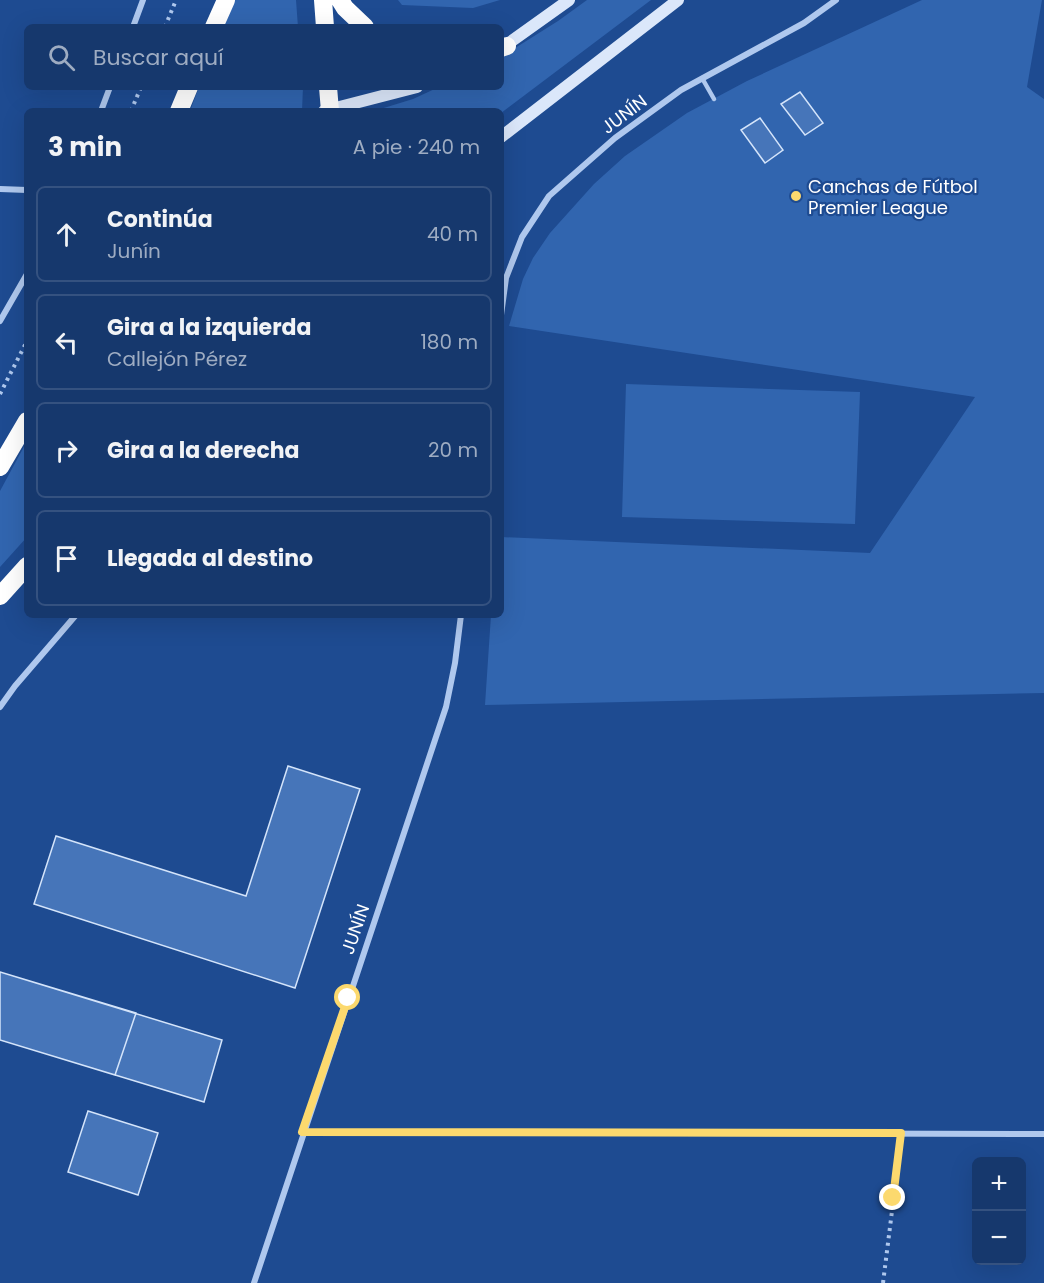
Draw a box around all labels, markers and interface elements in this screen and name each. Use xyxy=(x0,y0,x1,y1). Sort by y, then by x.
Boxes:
search box xyxy=(24,24,504,90)
icon: search xyxy=(45,41,78,74)
text: Buscar aquí xyxy=(93,42,224,73)
street label: JUNÍN xyxy=(596,89,652,139)
text: 3 min xyxy=(48,129,122,165)
text: A pie · 240 m xyxy=(353,133,480,161)
place label: Canchas de Fútbol Premier League xyxy=(808,174,978,220)
marker: Canchas de Fútbol Premier League xyxy=(789,189,803,203)
text: Continúa xyxy=(107,204,213,235)
icon: ahead xyxy=(50,218,83,251)
text: 40 m xyxy=(427,220,478,248)
text: Junín xyxy=(107,237,161,265)
text: Gira a la izquierda xyxy=(107,312,311,343)
icon: left xyxy=(50,326,83,359)
text: 180 m xyxy=(420,328,478,356)
text: Callejón Pérez xyxy=(107,345,247,373)
icon: right xyxy=(50,434,83,467)
text: Gira a la derecha xyxy=(107,435,300,466)
text: 20 m xyxy=(428,436,478,464)
icon: arrive xyxy=(50,542,83,575)
text: Llegada al destino xyxy=(107,543,313,574)
street label: JUNÍN xyxy=(335,901,375,957)
route start xyxy=(334,984,360,1010)
map controls xyxy=(972,1157,1026,1265)
button: + xyxy=(972,1157,1026,1211)
route end xyxy=(879,1184,905,1210)
button: − xyxy=(972,1211,1026,1265)

